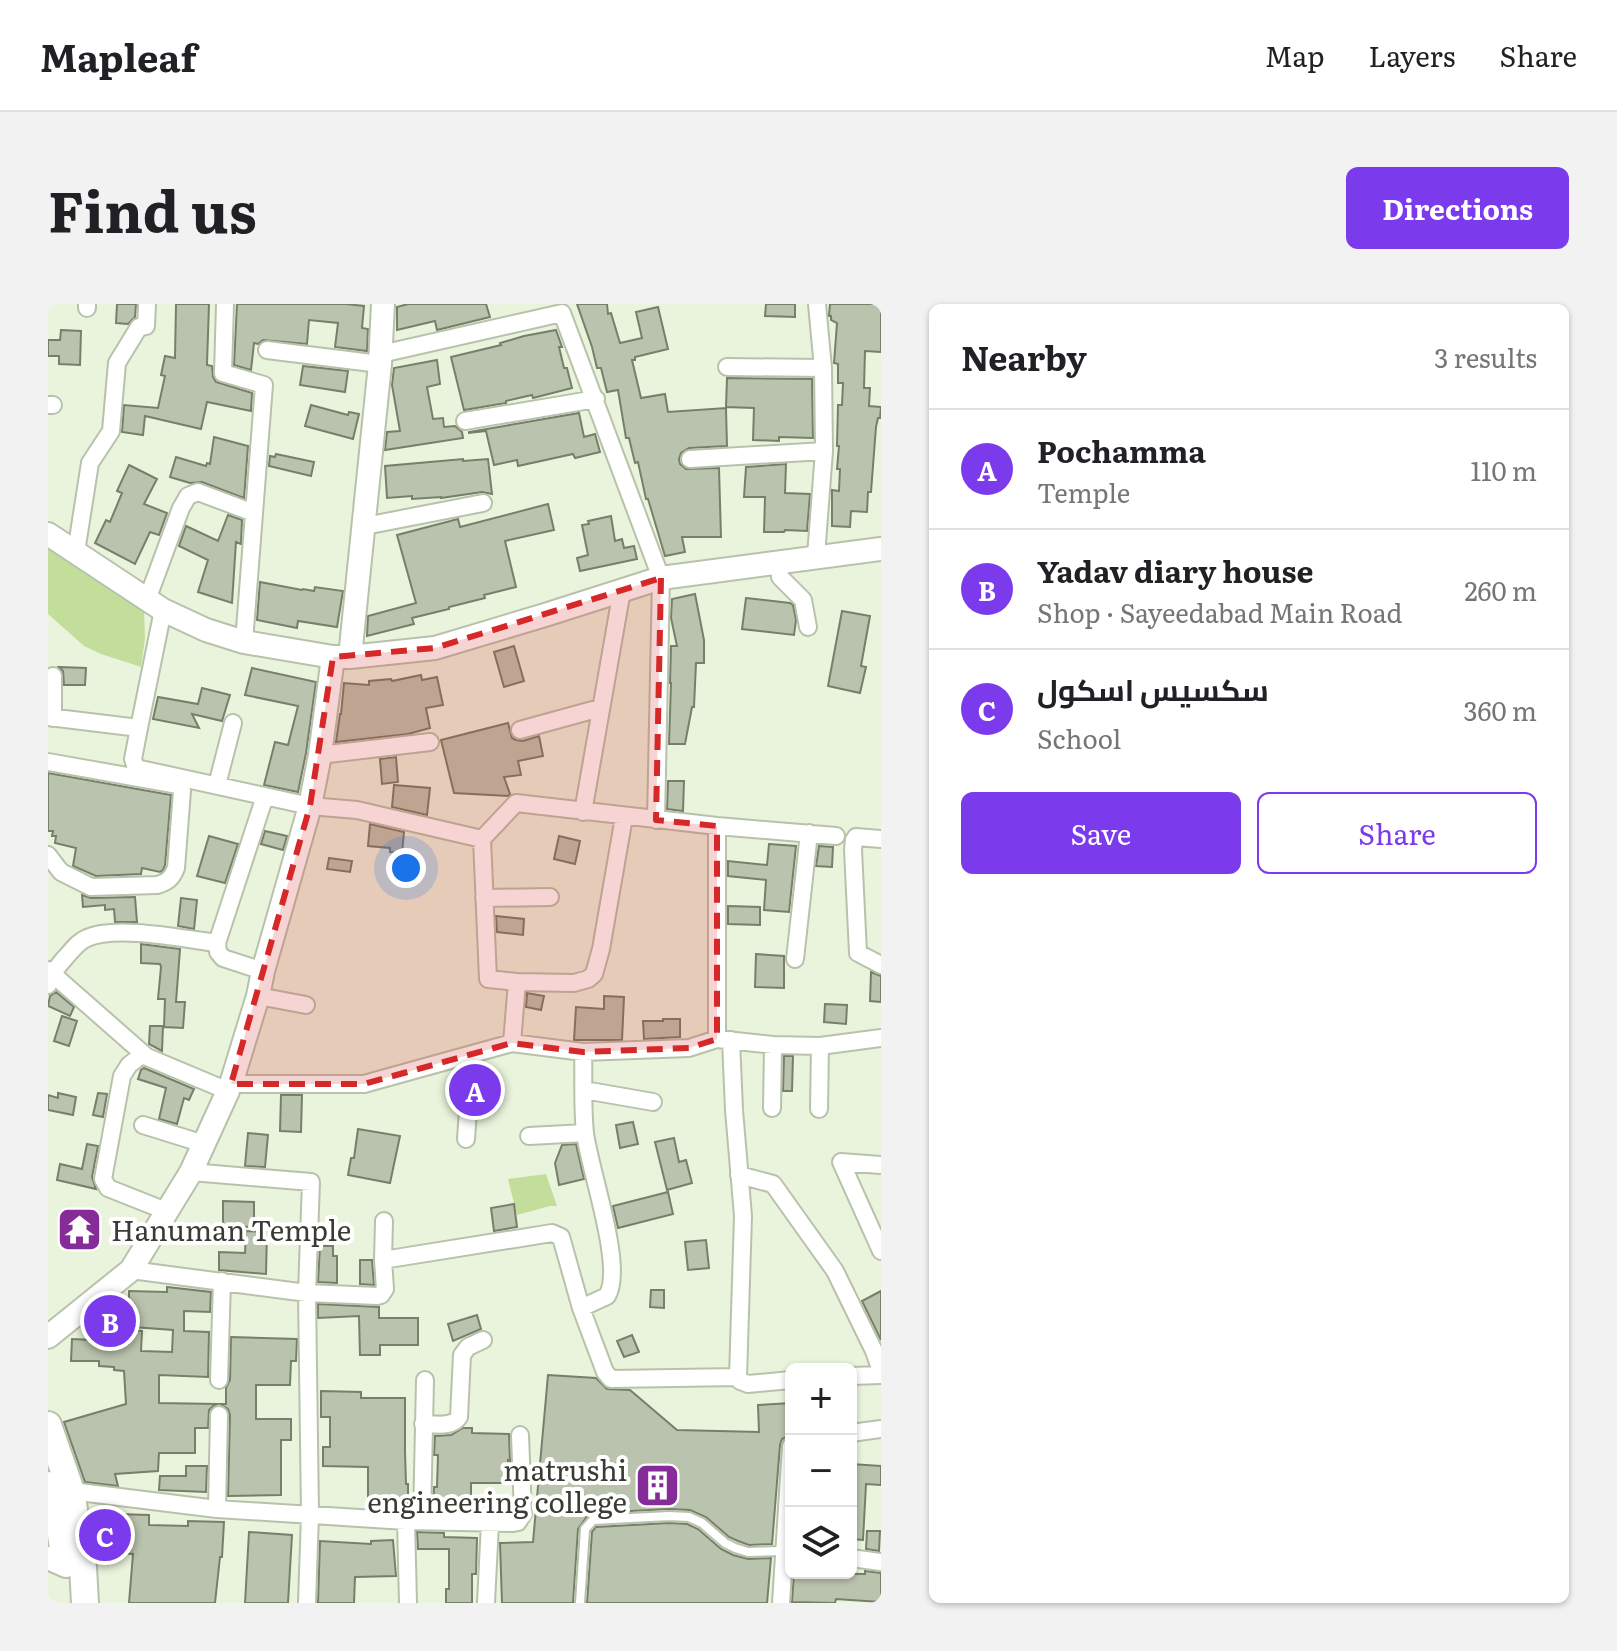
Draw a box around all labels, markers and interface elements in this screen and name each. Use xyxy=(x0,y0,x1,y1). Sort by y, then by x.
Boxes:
text: Mapleaf xyxy=(40,27,197,84)
text: Map xyxy=(1265,34,1324,76)
text: Layers xyxy=(1368,34,1455,76)
text: Share xyxy=(1499,34,1577,76)
text: Find us xyxy=(48,167,257,250)
button: Directions xyxy=(1346,167,1569,249)
text: Nearby xyxy=(961,331,1087,381)
text: 3 results xyxy=(1434,337,1537,376)
text: Pochamma xyxy=(1037,428,1206,472)
text: A xyxy=(977,450,997,489)
text: 110 m xyxy=(1470,450,1537,489)
text: Temple xyxy=(1037,472,1130,511)
text: Yadav diary house xyxy=(1037,548,1313,592)
text: B xyxy=(978,570,996,609)
text: 260 m xyxy=(1464,570,1537,609)
text: Shop · Sayeedabad Main Road xyxy=(1037,592,1402,631)
text: سکسیس اسکول xyxy=(1037,666,1269,710)
text: C xyxy=(978,690,996,729)
text: 360 m xyxy=(1463,690,1537,729)
text: School xyxy=(1037,718,1121,757)
button: Save xyxy=(961,792,1241,874)
button: Share xyxy=(1257,792,1537,874)
your location xyxy=(386,848,426,888)
pin: A xyxy=(449,1060,501,1120)
temple icon: Hanuman Temple xyxy=(56,1205,104,1253)
place label: Hanuman Temple xyxy=(111,1208,351,1250)
pin: B xyxy=(84,1291,136,1351)
map controls xyxy=(785,1363,857,1579)
button: + xyxy=(785,1363,857,1435)
button: − xyxy=(785,1435,857,1507)
place label: matrushi engineering college xyxy=(367,1448,627,1522)
building icon: matrushi engineering college xyxy=(634,1461,682,1509)
pin: C xyxy=(79,1505,131,1565)
button: layers xyxy=(785,1507,857,1579)

